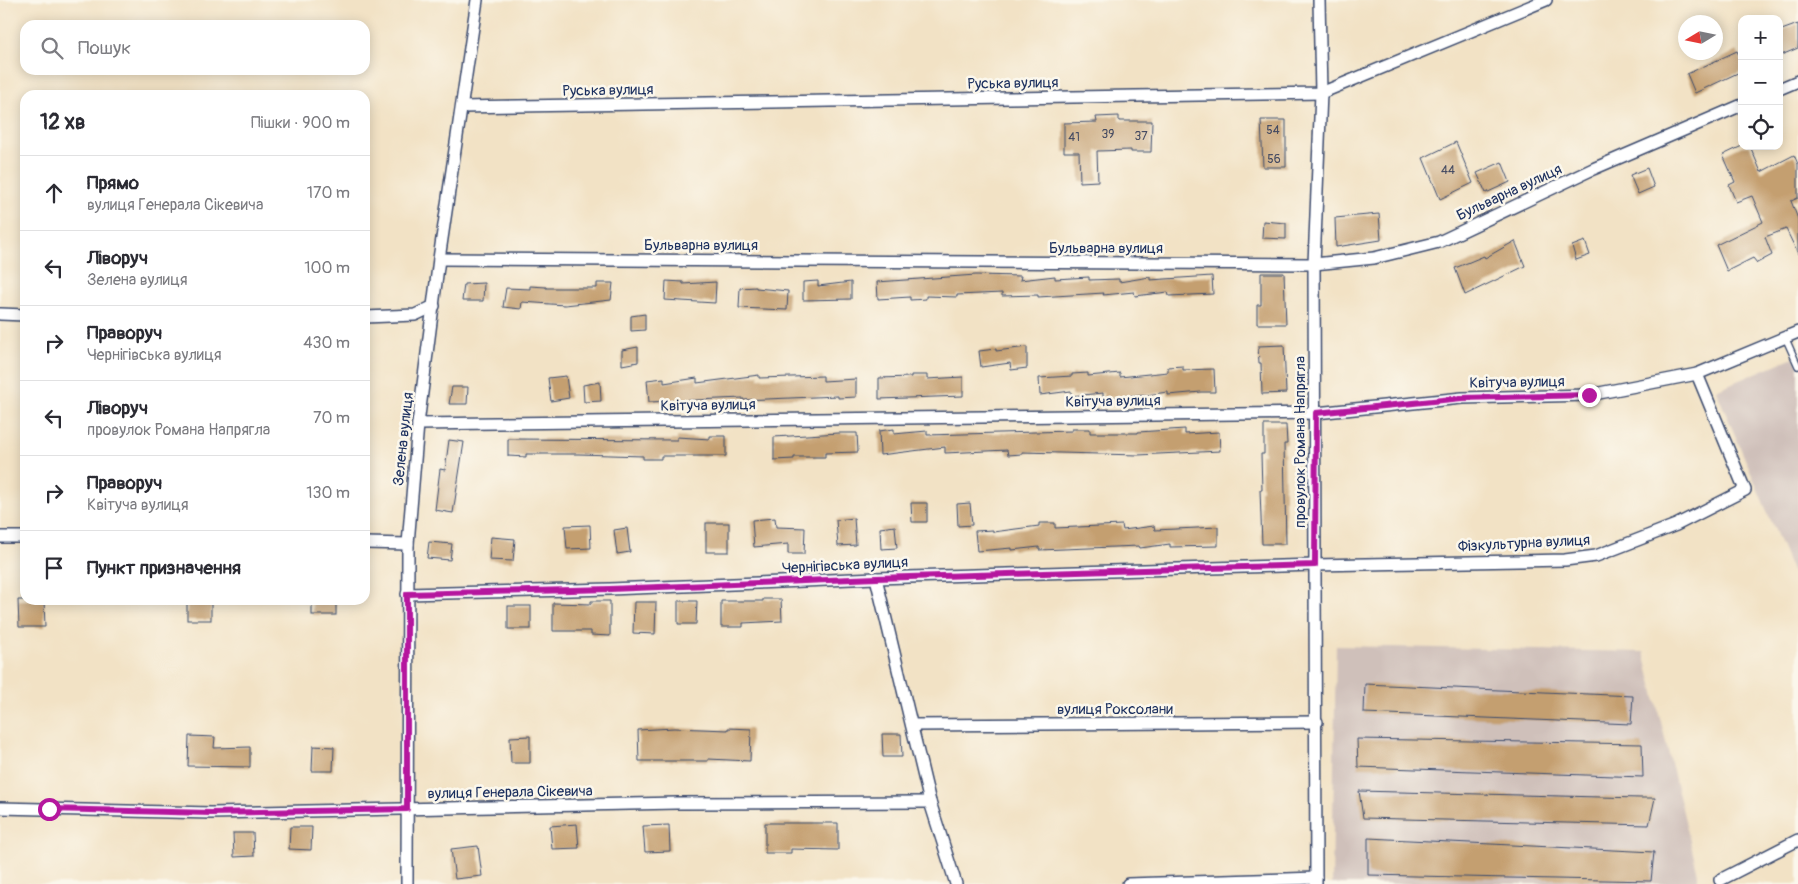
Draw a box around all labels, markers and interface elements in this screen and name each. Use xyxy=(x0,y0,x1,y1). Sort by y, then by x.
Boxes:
north arrow xyxy=(1678,15,1723,60)
map controls xyxy=(1738,15,1783,150)
button: + xyxy=(1738,15,1783,60)
search box xyxy=(20,20,370,75)
icon: search xyxy=(38,34,66,62)
text: Пошук xyxy=(78,36,131,60)
button: − xyxy=(1738,60,1783,105)
street label: Руська вулиця xyxy=(967,73,1059,94)
street label: Руська вулиця xyxy=(562,80,654,101)
button: locate xyxy=(1738,105,1783,150)
text: 12 хв xyxy=(40,109,85,136)
text: Пішки · 900 m xyxy=(251,113,350,133)
house number: 54 xyxy=(1266,123,1280,138)
house number: 39 xyxy=(1102,127,1114,142)
house number: 37 xyxy=(1134,129,1148,144)
house number: 41 xyxy=(1068,130,1080,145)
house number: 56 xyxy=(1267,152,1281,167)
street label: Бульварна вулиця xyxy=(1453,160,1565,225)
house number: 44 xyxy=(1441,163,1455,178)
text: Прямо xyxy=(87,171,139,195)
icon: ahead xyxy=(40,179,68,207)
text: 170 m xyxy=(307,183,350,203)
text: вулиця Генерала Сікевича xyxy=(87,195,263,215)
street label: Бульварна вулиця xyxy=(644,236,758,255)
street label: Бульварна вулиця xyxy=(1049,239,1163,258)
text: Ліворуч xyxy=(87,246,148,270)
icon: left xyxy=(40,254,68,282)
text: 100 m xyxy=(304,258,350,278)
text: Зелена вулиця xyxy=(87,270,187,290)
text: Праворуч xyxy=(87,321,162,345)
icon: right xyxy=(40,329,68,357)
text: 430 m xyxy=(303,333,350,353)
text: Чернігівська вулиця xyxy=(87,345,222,365)
street label: провулок Романа Напрягла xyxy=(1291,356,1310,528)
street label: Квітуча вулиця xyxy=(1469,372,1565,393)
route end xyxy=(1578,384,1601,407)
street label: Зелена вулиця xyxy=(389,391,418,487)
street label: Квітуча вулиця xyxy=(1065,391,1161,412)
street label: Квітуча вулиця xyxy=(660,395,756,416)
text: Ліворуч xyxy=(87,396,148,420)
icon: left xyxy=(40,404,68,432)
text: 70 m xyxy=(313,408,350,428)
text: провулок Романа Напрягла xyxy=(87,420,270,440)
text: Праворуч xyxy=(87,471,162,495)
icon: right xyxy=(40,479,68,507)
text: 130 m xyxy=(306,483,350,503)
text: Квітуча вулиця xyxy=(87,495,189,515)
street label: Фізкультурна вулиця xyxy=(1457,531,1591,556)
street label: Чернігівська вулиця xyxy=(782,553,908,578)
icon: arrive xyxy=(40,554,68,582)
text: Пункт призначення xyxy=(87,556,241,580)
street label: вулиця Роксолани xyxy=(1057,700,1173,719)
street label: вулиця Генерала Сікевича xyxy=(427,782,593,803)
route start xyxy=(38,798,61,821)

